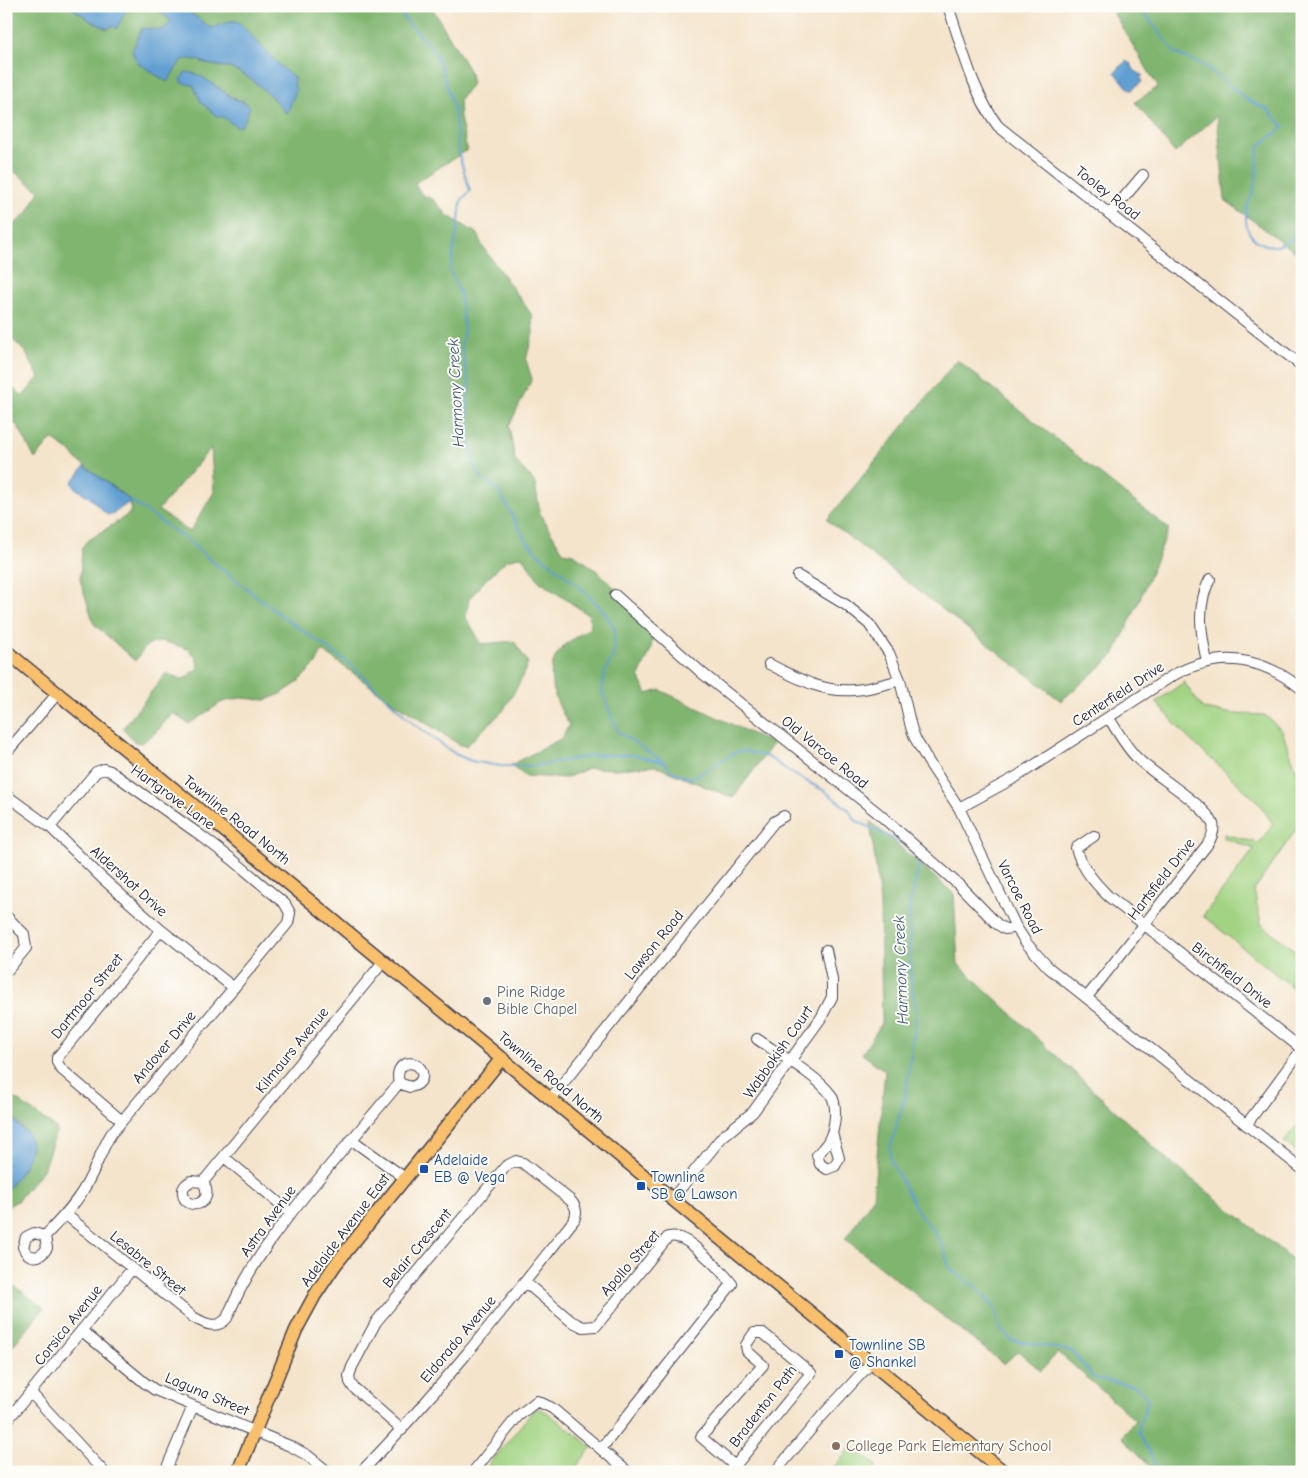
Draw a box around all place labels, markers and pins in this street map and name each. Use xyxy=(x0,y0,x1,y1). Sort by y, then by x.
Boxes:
place label: Pine Ridge Bible Chapel xyxy=(497,983,577,1018)
marker: Pine Ridge Bible Chapel xyxy=(481,995,493,1007)
place label: Adelaide EB @ Vega xyxy=(434,1151,505,1186)
marker: Adelaide EB @ Vega xyxy=(418,1163,430,1175)
place label: Townline SB @ Lawson xyxy=(651,1168,737,1203)
marker: Townline SB @ Lawson xyxy=(635,1180,647,1192)
place label: Townline SB @ Shankel xyxy=(849,1336,926,1371)
marker: Townline SB @ Shankel xyxy=(833,1348,845,1360)
place label: College Park Elementary School xyxy=(846,1437,1051,1455)
marker: College Park Elementary School xyxy=(830,1440,842,1452)

